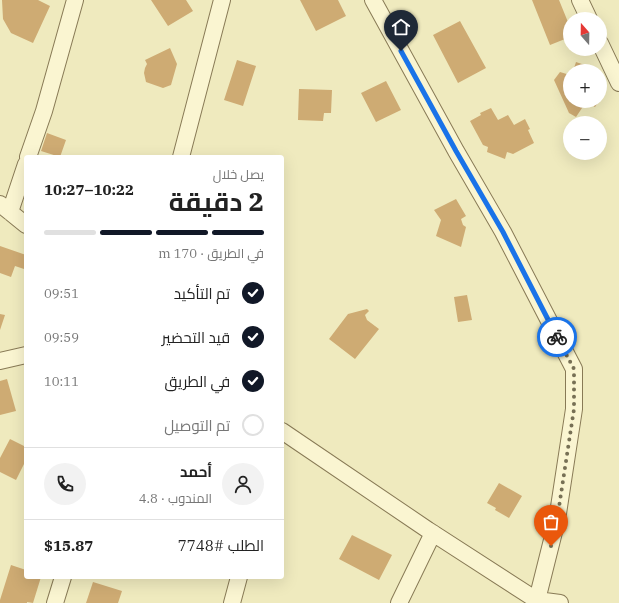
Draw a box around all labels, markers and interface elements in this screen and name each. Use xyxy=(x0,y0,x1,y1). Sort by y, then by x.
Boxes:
pin xyxy=(384,10,418,51)
north arrow xyxy=(563,12,607,56)
map controls xyxy=(563,12,607,160)
icon: home xyxy=(390,16,412,38)
button: + xyxy=(563,64,607,108)
button: − xyxy=(563,116,607,160)
text: يصل خلال xyxy=(213,166,264,183)
text: 10:22–10:27 xyxy=(44,180,134,199)
text: 2 دقيقة xyxy=(169,184,264,218)
text: في الطريق · 170 m xyxy=(158,245,264,262)
icon: check xyxy=(242,282,264,304)
text: تم التأكيد xyxy=(174,284,230,303)
text: 09:51 xyxy=(44,285,79,302)
courier xyxy=(537,317,577,357)
icon: check xyxy=(242,326,264,348)
icon: bike xyxy=(546,326,568,348)
text: قيد التحضير xyxy=(162,328,230,347)
text: 09:59 xyxy=(44,329,79,346)
icon: check xyxy=(242,370,264,392)
text: في الطريق xyxy=(165,372,230,391)
text: 10:11 xyxy=(44,373,79,390)
text: تم التوصيل xyxy=(164,416,230,435)
text: أحمد xyxy=(180,462,212,481)
button: phone xyxy=(44,463,86,505)
button: person xyxy=(222,463,264,505)
text: المندوب · 4.8 xyxy=(139,490,212,507)
pin xyxy=(534,505,568,546)
icon: bag xyxy=(540,511,562,533)
text: $15.87 xyxy=(44,536,93,555)
text: الطلب #7748 xyxy=(178,536,264,555)

